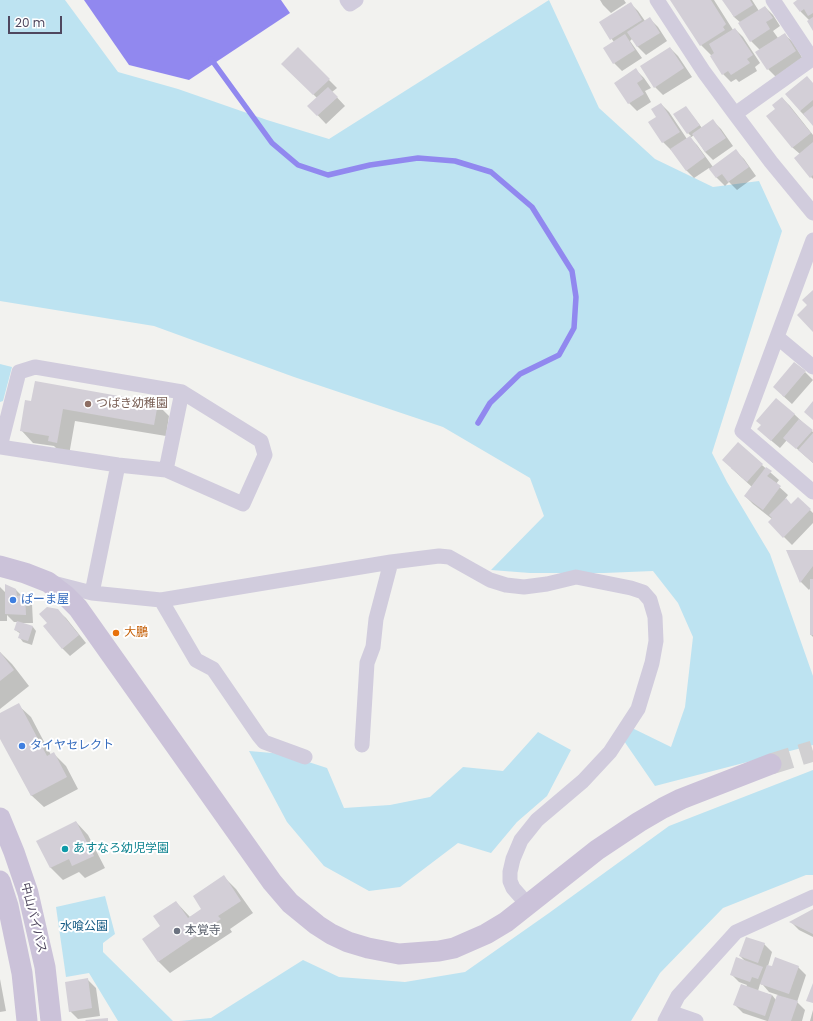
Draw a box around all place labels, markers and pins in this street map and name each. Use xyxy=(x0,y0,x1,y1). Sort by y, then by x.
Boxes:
place label: つばき幼稚園 xyxy=(96,397,168,411)
marker: つばき幼稚園 xyxy=(83,399,93,409)
place label: ぱーま屋 xyxy=(21,593,69,607)
marker: ぱーま屋 xyxy=(8,595,18,605)
place label: 大鵬 xyxy=(124,626,148,640)
marker: 大鵬 xyxy=(111,628,121,638)
place label: タイヤセレクト xyxy=(30,739,114,753)
marker: タイヤセレクト xyxy=(17,741,27,751)
place label: あすなろ幼児学園 xyxy=(73,842,169,856)
marker: あすなろ幼児学園 xyxy=(60,844,70,854)
place label: 本覚寺 xyxy=(185,924,221,938)
marker: 本覚寺 xyxy=(172,926,182,936)

